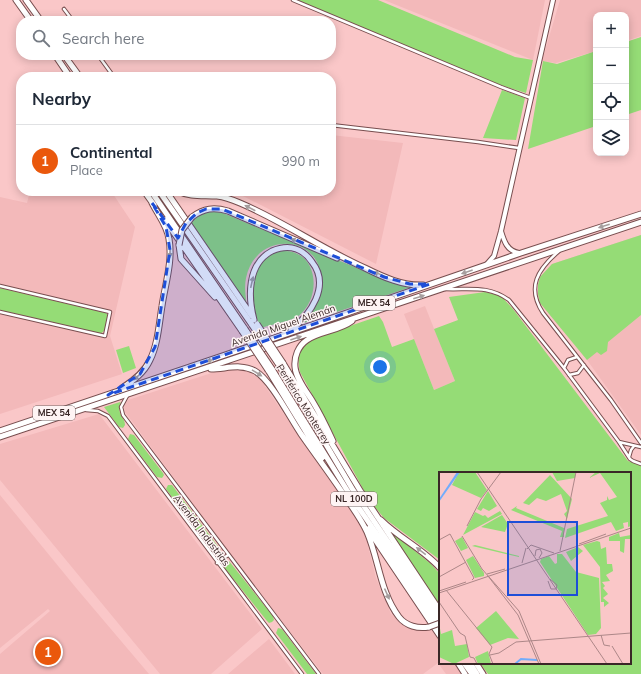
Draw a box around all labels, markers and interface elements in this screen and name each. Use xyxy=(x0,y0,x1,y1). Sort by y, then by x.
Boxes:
map controls xyxy=(593,12,629,156)
button: + xyxy=(593,12,629,48)
search box xyxy=(16,16,336,60)
icon: search xyxy=(30,27,52,49)
text: Search here xyxy=(62,29,144,48)
button: − xyxy=(593,48,629,84)
button: locate xyxy=(593,84,629,120)
text: Nearby xyxy=(32,88,91,109)
button: layers xyxy=(593,120,629,156)
text: Continental xyxy=(70,143,153,162)
text: 1 xyxy=(41,153,49,169)
text: 990 m xyxy=(282,153,320,169)
text: Place xyxy=(70,162,103,178)
one-way arrow xyxy=(244,204,255,211)
one-way arrow xyxy=(598,224,610,230)
one-way arrow xyxy=(290,237,302,243)
one-way arrow xyxy=(166,246,173,258)
one-way arrow xyxy=(461,269,473,275)
one-way arrow xyxy=(372,271,384,277)
one-way arrow xyxy=(249,276,255,288)
one-way arrow xyxy=(413,294,425,300)
road number: MEX 54 xyxy=(353,296,395,310)
street label: Avenida Miguel Alemán xyxy=(229,301,337,349)
one-way arrow xyxy=(290,335,302,341)
one-way arrow xyxy=(206,357,218,363)
your location xyxy=(370,357,390,377)
street label: Periférico Monterrey xyxy=(274,362,334,448)
one-way arrow xyxy=(252,369,262,377)
one-way arrow xyxy=(133,371,143,380)
road number: MEX 54 xyxy=(33,406,75,420)
inset map xyxy=(439,472,631,664)
street label: Avenida Industrias xyxy=(170,492,233,569)
road number: NL 100D xyxy=(331,492,377,506)
one-way arrow xyxy=(416,547,427,555)
one-way arrow xyxy=(384,588,390,599)
pin: 1 xyxy=(35,637,61,667)

